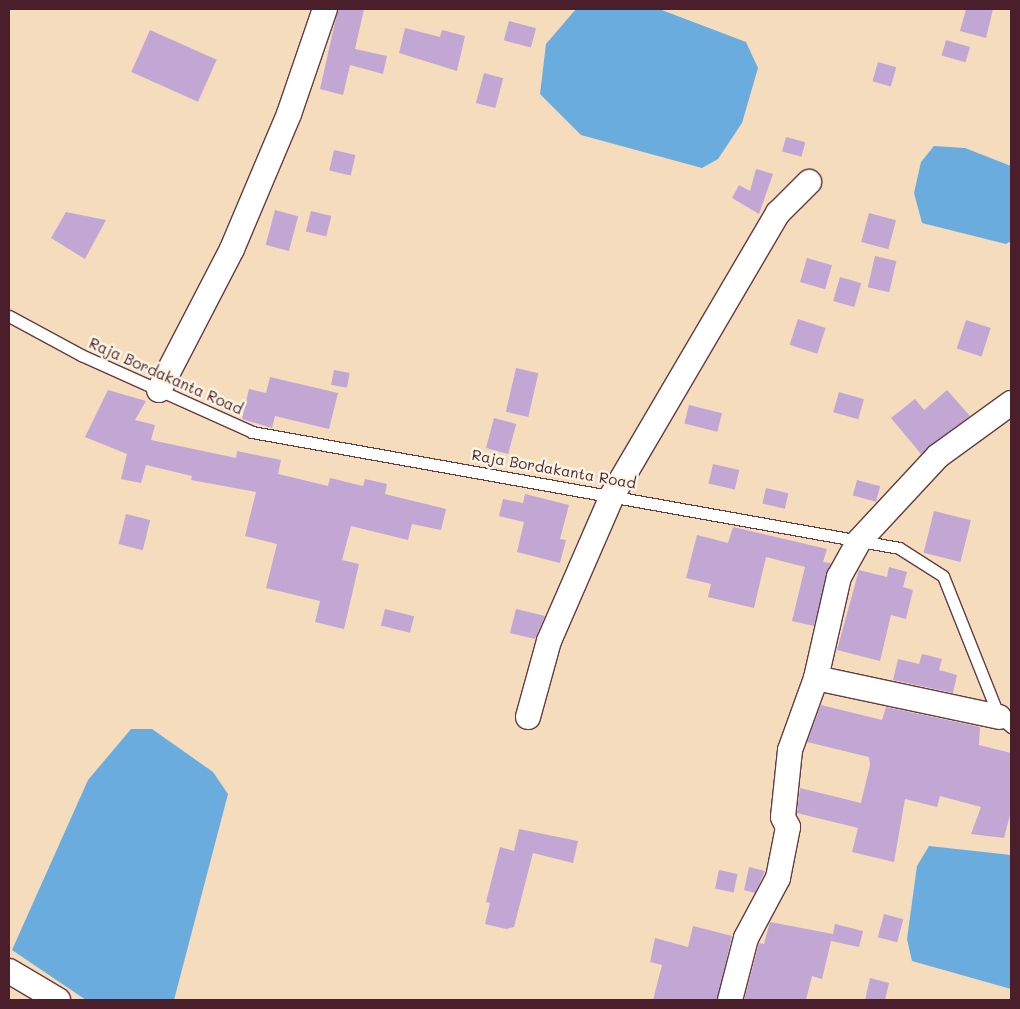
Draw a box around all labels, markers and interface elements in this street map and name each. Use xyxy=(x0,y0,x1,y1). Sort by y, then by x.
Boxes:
street label: Raja Bordakanta Road xyxy=(86,334,246,418)
street label: Raja Bordakanta Road xyxy=(470,446,638,492)

